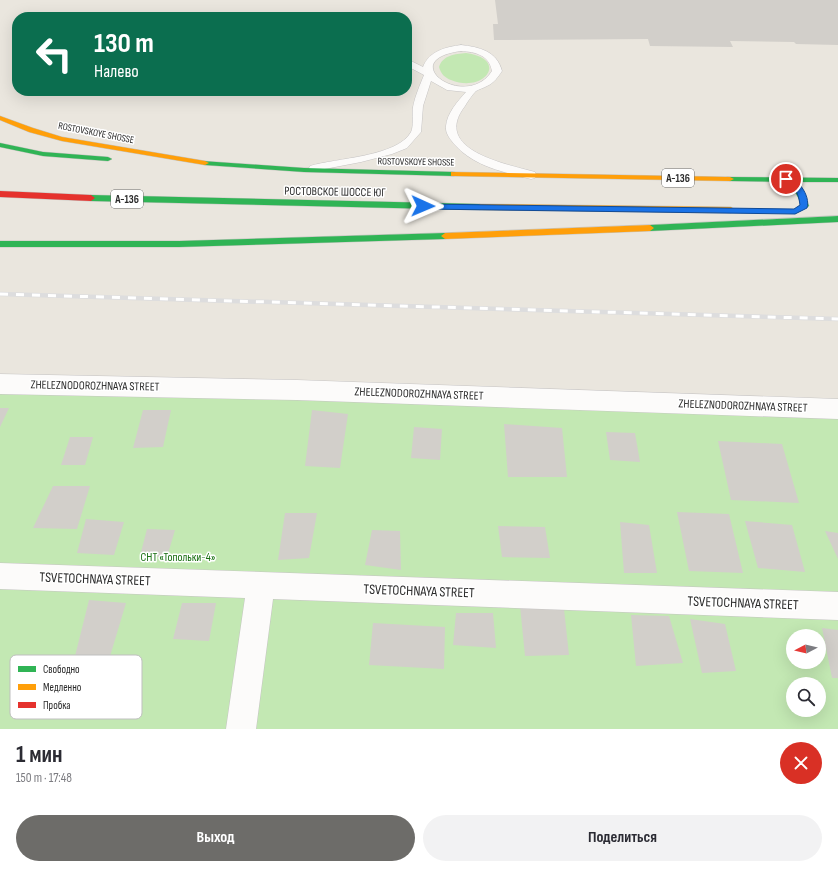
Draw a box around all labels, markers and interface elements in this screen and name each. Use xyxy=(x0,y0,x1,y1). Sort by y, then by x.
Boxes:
text: 130 m xyxy=(94,27,154,60)
icon: left xyxy=(28,28,80,80)
text: Налево xyxy=(94,61,139,82)
street label: ROSTOVSKOYE SHOSSE xyxy=(57,120,135,146)
street label: ROSTOVSKOYE SHOSSE xyxy=(377,155,455,169)
pin xyxy=(769,162,803,196)
icon: arrive xyxy=(775,168,797,190)
road number: А-136 xyxy=(662,169,694,187)
street label: РОСТОВСКОЕ ШОССЕ ЮГ xyxy=(284,184,386,200)
position arrow xyxy=(402,185,444,227)
road number: А-136 xyxy=(111,190,143,208)
street label: ZHELEZNODOROZHNAYA STREET xyxy=(30,377,160,395)
street label: ZHELEZNODOROZHNAYA STREET xyxy=(354,384,484,404)
street label: ZHELEZNODOROZHNAYA STREET xyxy=(678,396,808,416)
park label: СНТ «Топольки-4» xyxy=(140,550,216,565)
street label: TSVETOCHNAYA STREET xyxy=(39,569,151,589)
street label: TSVETOCHNAYA STREET xyxy=(363,581,475,601)
street label: TSVETOCHNAYA STREET xyxy=(687,593,799,613)
north arrow xyxy=(786,629,826,669)
map controls xyxy=(786,629,826,717)
legend xyxy=(10,655,142,719)
text: Свободно xyxy=(43,663,80,676)
button: search xyxy=(786,677,826,717)
text: Медленно xyxy=(43,681,82,694)
text: Пробка xyxy=(43,699,71,712)
text: 1 мин xyxy=(16,740,63,769)
button: close xyxy=(780,742,822,784)
text: 150 m · 17:48 xyxy=(16,770,72,786)
button: Выход xyxy=(16,815,415,861)
button: Поделиться xyxy=(423,815,822,861)

